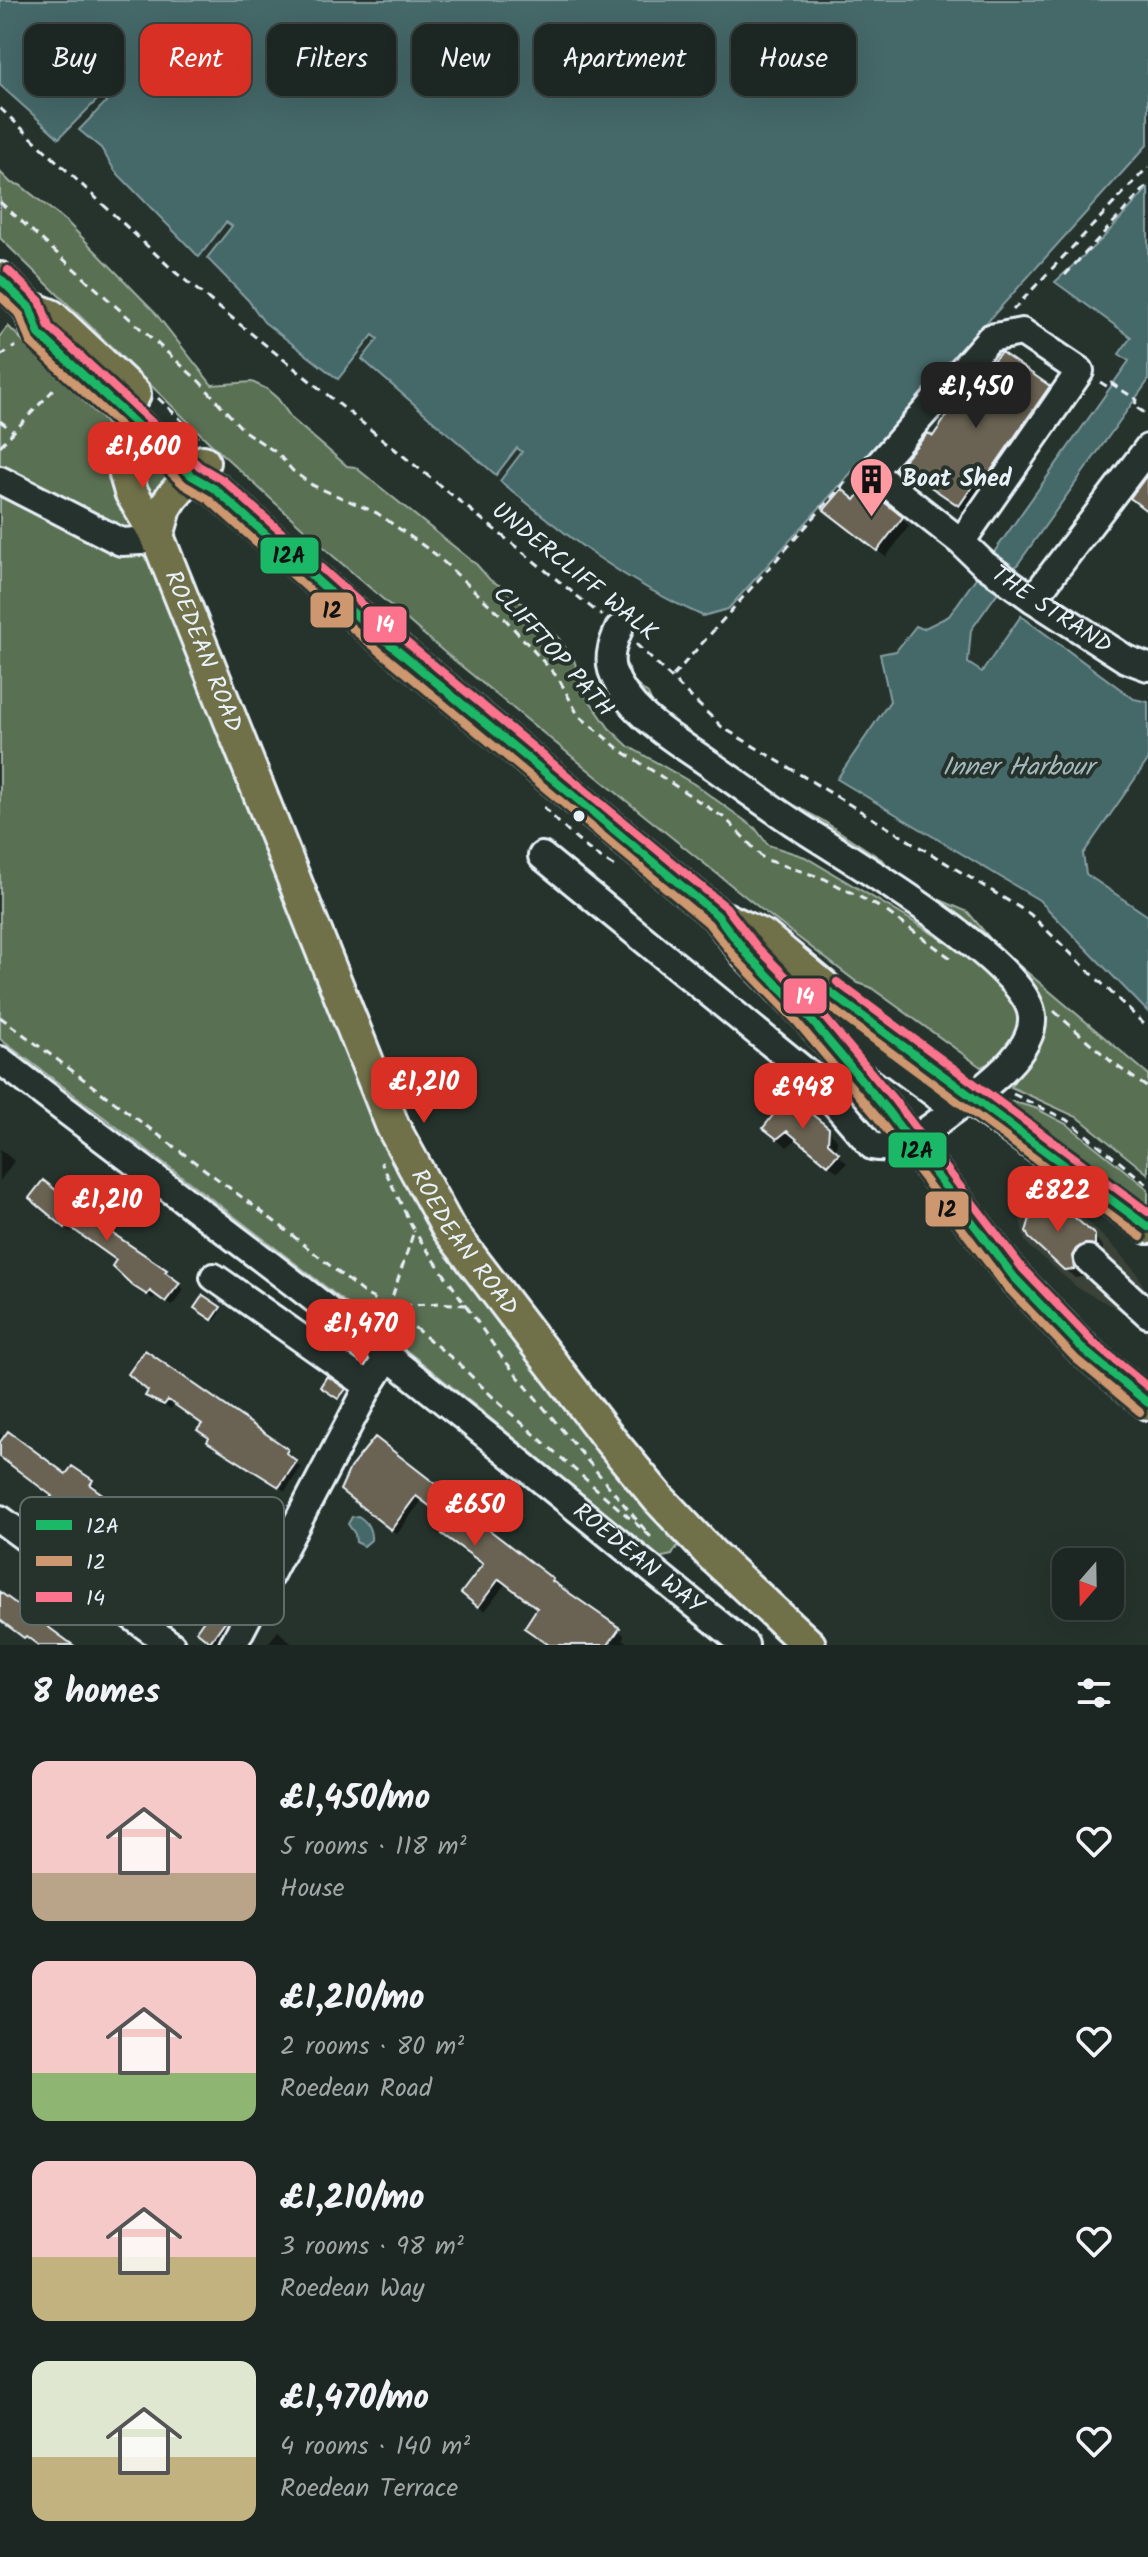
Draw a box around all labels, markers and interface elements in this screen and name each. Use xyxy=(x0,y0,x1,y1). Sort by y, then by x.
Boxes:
chip: Buy xyxy=(24,24,124,96)
chip: Rent xyxy=(140,24,251,96)
chip: Filters xyxy=(267,24,396,96)
chip: New xyxy=(412,24,518,96)
chip: Apartment xyxy=(534,24,715,96)
chip: House xyxy=(731,24,856,96)
pin: £1,450 xyxy=(911,362,1041,430)
text: £1,450 xyxy=(939,367,1013,409)
pin: £1,600 xyxy=(78,422,208,490)
text: £1,600 xyxy=(106,427,180,469)
building icon: Boat Shed xyxy=(847,455,895,518)
place label: Boat Shed xyxy=(902,460,1013,499)
street label: UNDERCLIFF WALK xyxy=(482,493,666,652)
line badge: 12A xyxy=(259,536,320,575)
text: 12A xyxy=(272,540,306,575)
street label: THE STRAND xyxy=(983,555,1120,665)
street label: ROEDEAN ROAD xyxy=(153,564,253,738)
street label: CLIFFTOP PATH xyxy=(483,577,623,727)
line badge: 12 xyxy=(309,591,355,629)
text: 12 xyxy=(322,595,342,630)
line badge: 14 xyxy=(362,605,408,644)
text: 14 xyxy=(376,609,394,644)
water label: Inner Harbour xyxy=(942,747,1099,789)
unlabelled marker xyxy=(571,808,587,824)
line badge: 14 xyxy=(782,977,828,1015)
text: 14 xyxy=(796,981,814,1016)
pin: £1,210 xyxy=(359,1057,489,1125)
text: £1,210 xyxy=(389,1062,459,1104)
pin: £948 xyxy=(756,1063,850,1131)
text: £948 xyxy=(772,1068,834,1110)
line badge: 12A xyxy=(887,1131,948,1169)
text: 12A xyxy=(900,1135,934,1170)
street label: ROEDEAN ROAD xyxy=(400,1162,528,1325)
pin: £822 xyxy=(1011,1166,1105,1234)
text: £822 xyxy=(1026,1171,1090,1213)
pin: £1,210 xyxy=(42,1175,172,1243)
text: £1,210 xyxy=(72,1180,142,1222)
line badge: 12 xyxy=(924,1190,970,1228)
text: 12 xyxy=(937,1194,957,1229)
pin: £1,470 xyxy=(296,1299,426,1367)
text: £1,470 xyxy=(324,1304,398,1346)
pin: £650 xyxy=(428,1480,522,1548)
text: £650 xyxy=(445,1485,505,1527)
street label: ROEDEAN WAY xyxy=(564,1493,714,1625)
legend xyxy=(20,1497,284,1625)
text: 12A xyxy=(86,1510,119,1545)
text: 12 xyxy=(86,1546,106,1581)
north arrow xyxy=(1052,1548,1124,1620)
map controls xyxy=(1052,1548,1124,1620)
text: 14 xyxy=(86,1582,105,1617)
text: 8 homes xyxy=(32,1666,160,1720)
icon: filters xyxy=(1072,1671,1116,1715)
text: £1,450/mo xyxy=(280,1772,430,1826)
icon: home xyxy=(96,1793,192,1889)
icon: heart xyxy=(1072,1819,1116,1863)
text: 5 rooms · 118 m² xyxy=(280,1826,466,1868)
text: House xyxy=(280,1868,344,1910)
text: £1,210/mo xyxy=(280,1972,425,2026)
icon: home xyxy=(96,1993,192,2089)
icon: heart xyxy=(1072,2019,1116,2063)
text: 2 rooms · 80 m² xyxy=(280,2026,464,2068)
text: Roedean Road xyxy=(280,2068,432,2110)
text: £1,210/mo xyxy=(280,2172,425,2226)
icon: home xyxy=(96,2193,192,2289)
icon: heart xyxy=(1072,2219,1116,2263)
text: 3 rooms · 98 m² xyxy=(280,2226,464,2268)
text: Roedean Way xyxy=(280,2268,425,2310)
text: £1,470/mo xyxy=(280,2372,429,2426)
icon: home xyxy=(96,2393,192,2489)
icon: heart xyxy=(1072,2419,1116,2463)
text: 4 rooms · 140 m² xyxy=(280,2426,470,2468)
text: Roedean Terrace xyxy=(280,2468,458,2510)

